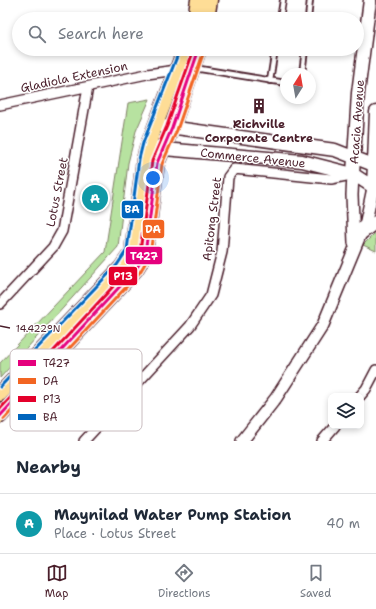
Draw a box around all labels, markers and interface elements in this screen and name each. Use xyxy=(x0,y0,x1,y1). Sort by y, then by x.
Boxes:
search box xyxy=(12,12,364,56)
icon: search xyxy=(26,23,48,45)
text: Search here xyxy=(58,24,144,44)
street label: Gladiola Extension xyxy=(19,58,129,96)
north arrow xyxy=(280,68,316,104)
street label: Acacia Avenue xyxy=(346,79,368,165)
building icon: Richville Corporate Centre xyxy=(250,97,268,115)
place label: Richville Corporate Centre xyxy=(205,116,313,146)
street label: Commerce Avenue xyxy=(200,145,307,171)
street label: Lotus Street xyxy=(42,156,72,228)
your location xyxy=(143,168,163,188)
street label: Apitong Street xyxy=(199,176,225,262)
pin: A xyxy=(82,183,108,213)
line badge: BA xyxy=(121,200,144,219)
text: BA xyxy=(124,202,140,217)
line badge: DA xyxy=(142,219,165,239)
text: DA xyxy=(145,222,162,237)
line badge: T427 xyxy=(125,246,163,265)
text: T427 xyxy=(130,249,158,264)
line badge: P13 xyxy=(108,266,138,286)
text: P13 xyxy=(113,269,133,284)
text: 14.422°N xyxy=(16,322,60,335)
legend xyxy=(10,349,142,431)
text: T427 xyxy=(43,356,70,371)
text: DA xyxy=(43,374,58,389)
text: P13 xyxy=(43,392,61,407)
map controls xyxy=(328,393,364,429)
button: layers xyxy=(328,393,364,429)
text: BA xyxy=(43,410,57,425)
text: Nearby xyxy=(16,456,81,478)
text: Maynilad Water Pump Station xyxy=(54,505,291,525)
text: A xyxy=(24,515,34,532)
text: 40 m xyxy=(326,515,360,532)
text: Place · Lotus Street xyxy=(54,525,176,542)
tab: Map xyxy=(45,562,68,601)
tab: Directions xyxy=(158,562,210,601)
tab: Saved xyxy=(300,562,331,601)

